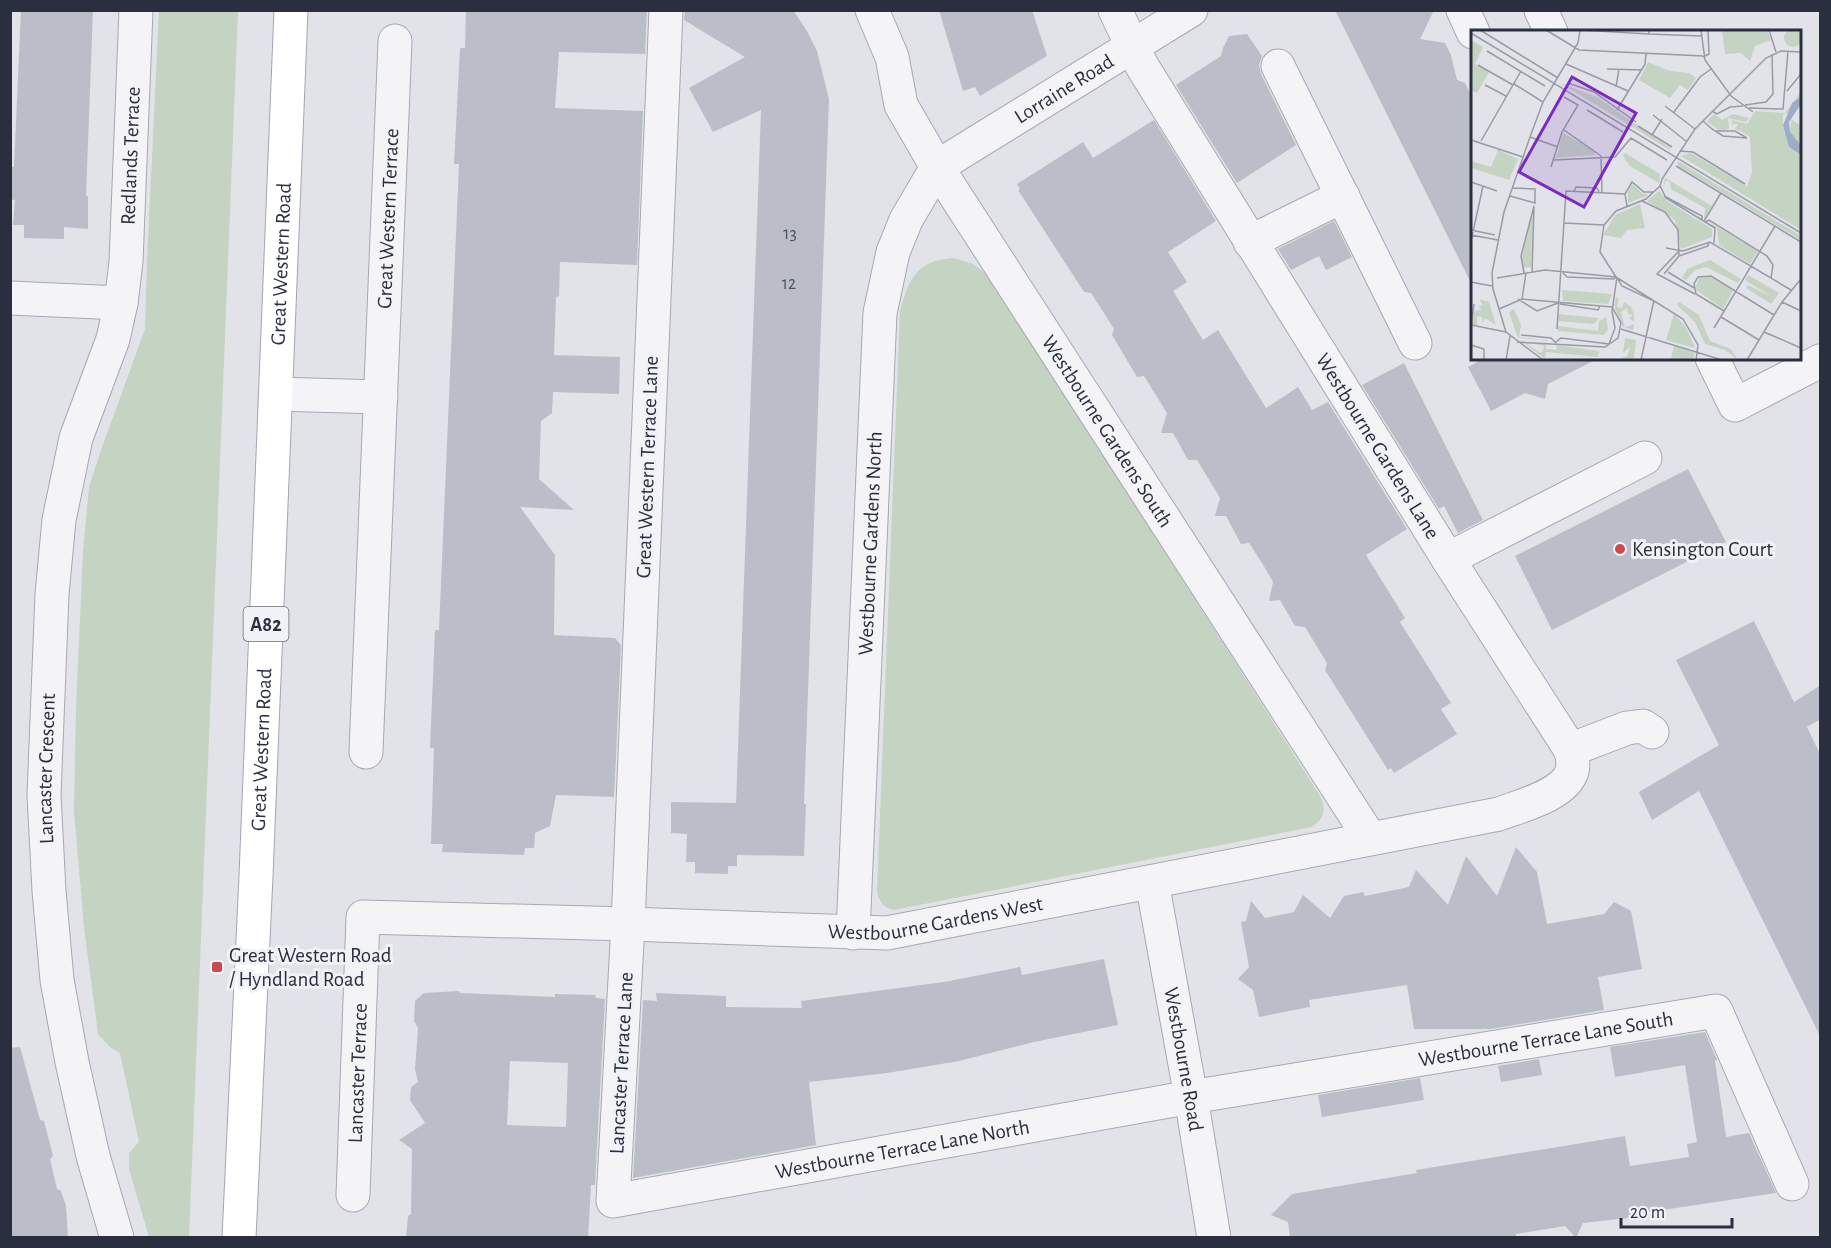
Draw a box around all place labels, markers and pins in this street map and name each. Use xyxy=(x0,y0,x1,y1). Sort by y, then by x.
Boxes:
place label: Kensington Court xyxy=(1632,539,1773,560)
marker: Kensington Court xyxy=(1613,542,1627,556)
place label: Great Western Road / Hyndland Road xyxy=(229,945,392,990)
marker: Great Western Road / Hyndland Road xyxy=(210,960,224,974)

